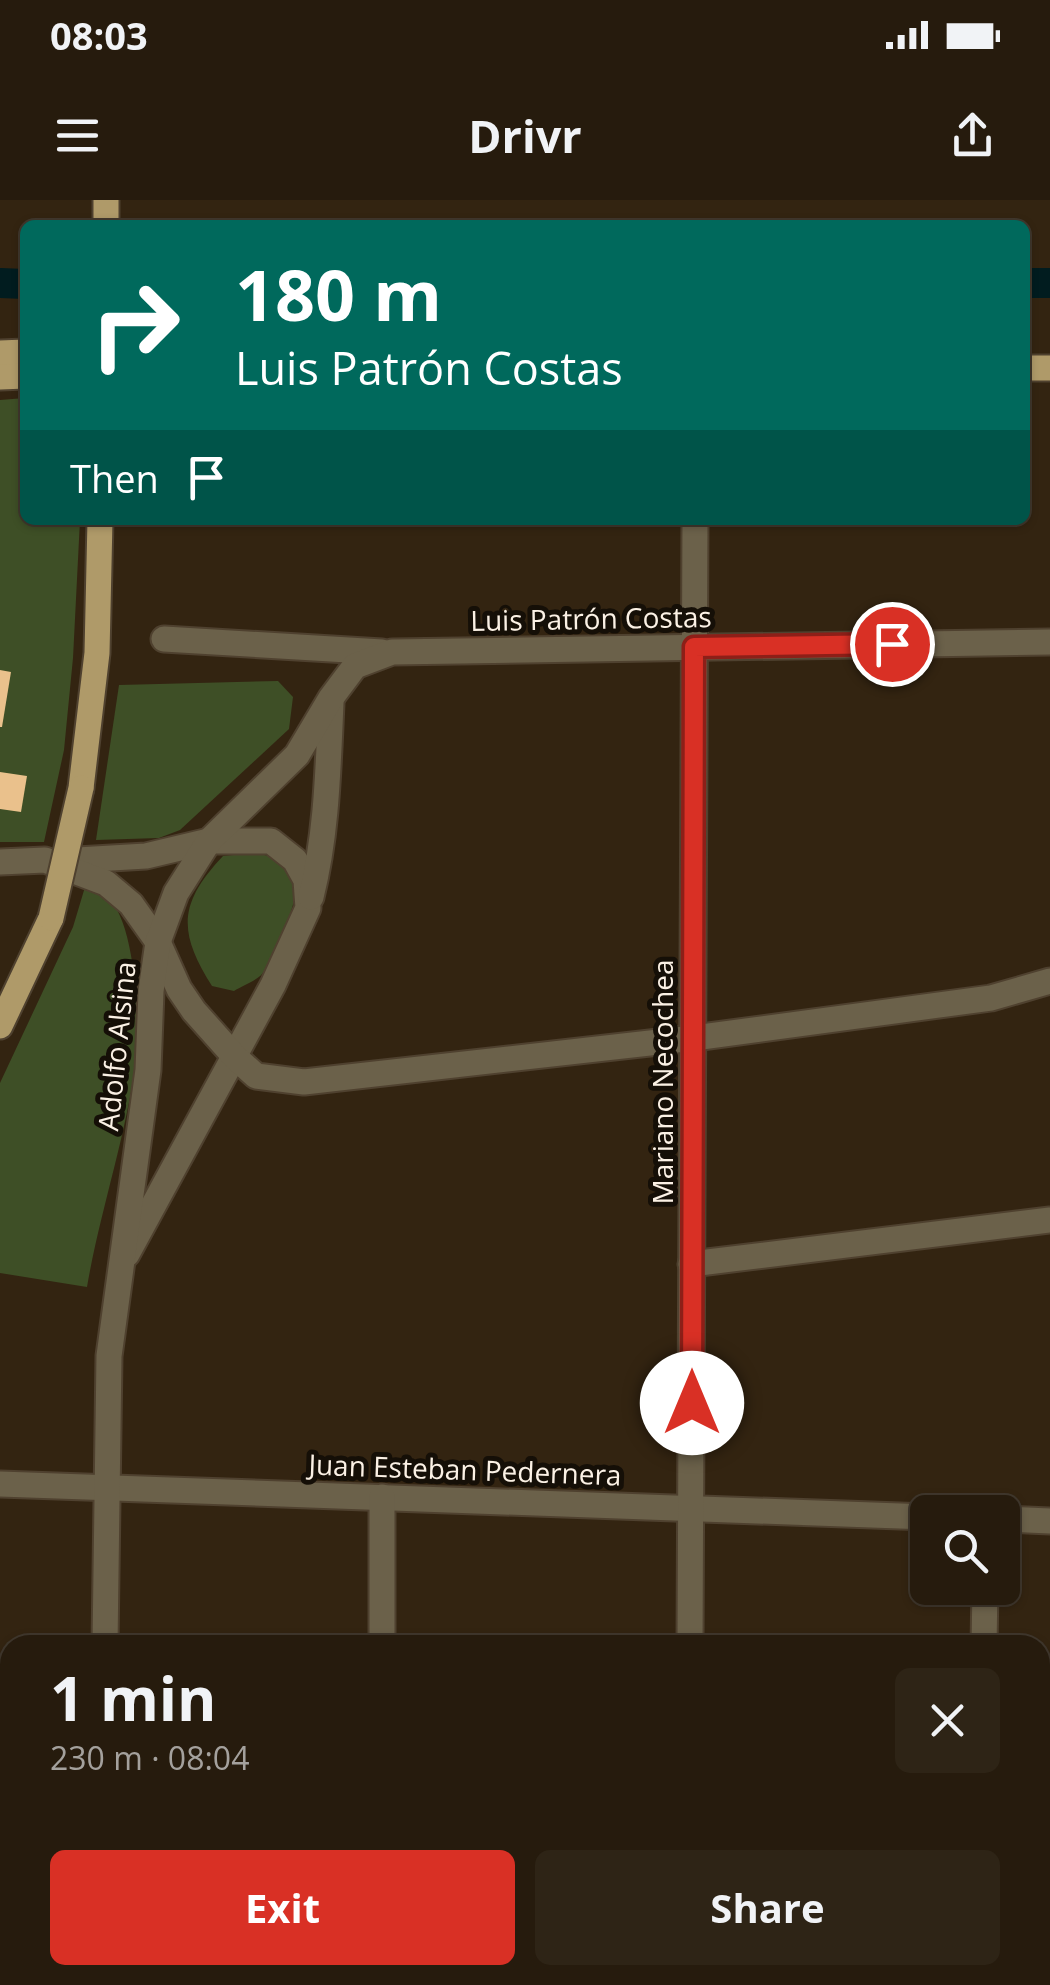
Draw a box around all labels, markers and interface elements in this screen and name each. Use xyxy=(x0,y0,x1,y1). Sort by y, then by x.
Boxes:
text: 08:03 xyxy=(50,9,148,61)
text: Drivr xyxy=(468,105,582,166)
icon: menu xyxy=(50,108,105,163)
icon: share xyxy=(945,108,1000,163)
text: 180 m xyxy=(235,246,442,342)
icon: right xyxy=(70,260,200,390)
text: Luis Patrón Costas xyxy=(235,337,623,398)
icon: arrive xyxy=(179,450,234,505)
text: Then xyxy=(70,452,159,504)
street label: Luis Patrón Costas xyxy=(470,597,712,639)
pin xyxy=(850,602,935,687)
icon: arrive xyxy=(865,617,920,672)
street label: Adolfo Alsina xyxy=(88,959,144,1133)
street label: Mariano Necochea xyxy=(643,959,681,1205)
position arrow xyxy=(640,1351,744,1455)
street label: Juan Esteban Pedernera xyxy=(305,1444,622,1493)
map controls xyxy=(910,1495,1020,1605)
button: search xyxy=(910,1495,1020,1605)
text: 1 min xyxy=(50,1657,217,1739)
button: close xyxy=(895,1668,1000,1773)
text: 230 m · 08:04 xyxy=(50,1736,249,1779)
button: Exit xyxy=(50,1850,515,1965)
button: Share xyxy=(535,1850,1000,1965)

